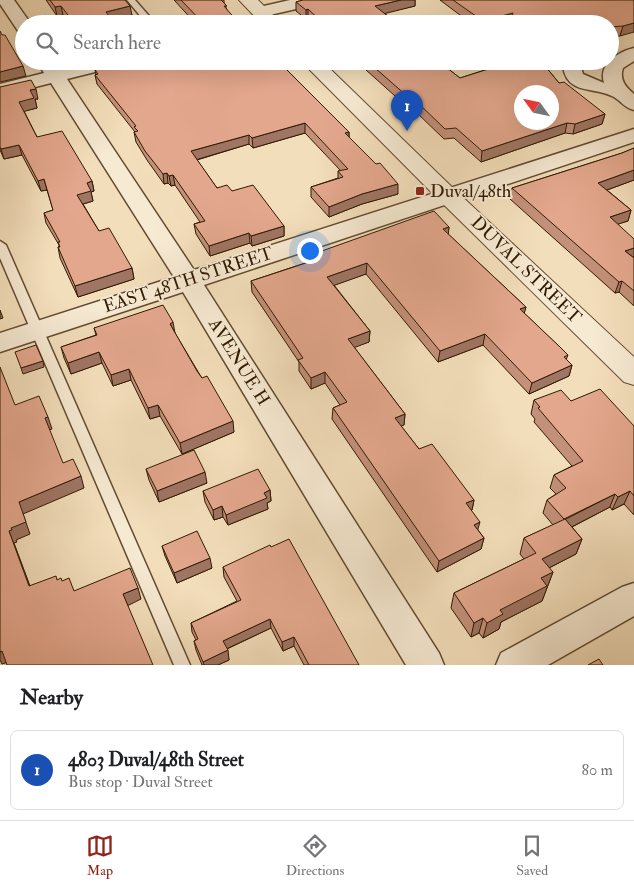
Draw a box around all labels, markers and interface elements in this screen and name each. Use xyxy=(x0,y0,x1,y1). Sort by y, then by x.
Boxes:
search box xyxy=(15,15,619,70)
icon: search xyxy=(33,29,61,57)
text: Search here xyxy=(73,31,161,55)
north arrow xyxy=(514,85,559,130)
pin: 1 xyxy=(391,90,423,131)
place label: Duval/48th xyxy=(430,180,512,203)
marker: Duval/48th xyxy=(414,185,426,197)
street label: DUVAL STREET xyxy=(466,211,587,329)
your location xyxy=(297,238,323,264)
street label: EAST 48TH STREET xyxy=(100,241,276,318)
street label: AVENUE H xyxy=(203,313,275,410)
text: Nearby xyxy=(20,684,83,711)
text: 4803 Duval/48th Street xyxy=(68,748,244,772)
text: 1 xyxy=(34,760,40,780)
text: 80 m xyxy=(582,760,613,780)
text: Bus stop · Duval Street xyxy=(68,772,213,792)
tab: Map xyxy=(86,832,114,879)
tab: Directions xyxy=(286,832,344,879)
tab: Saved xyxy=(516,832,548,879)

